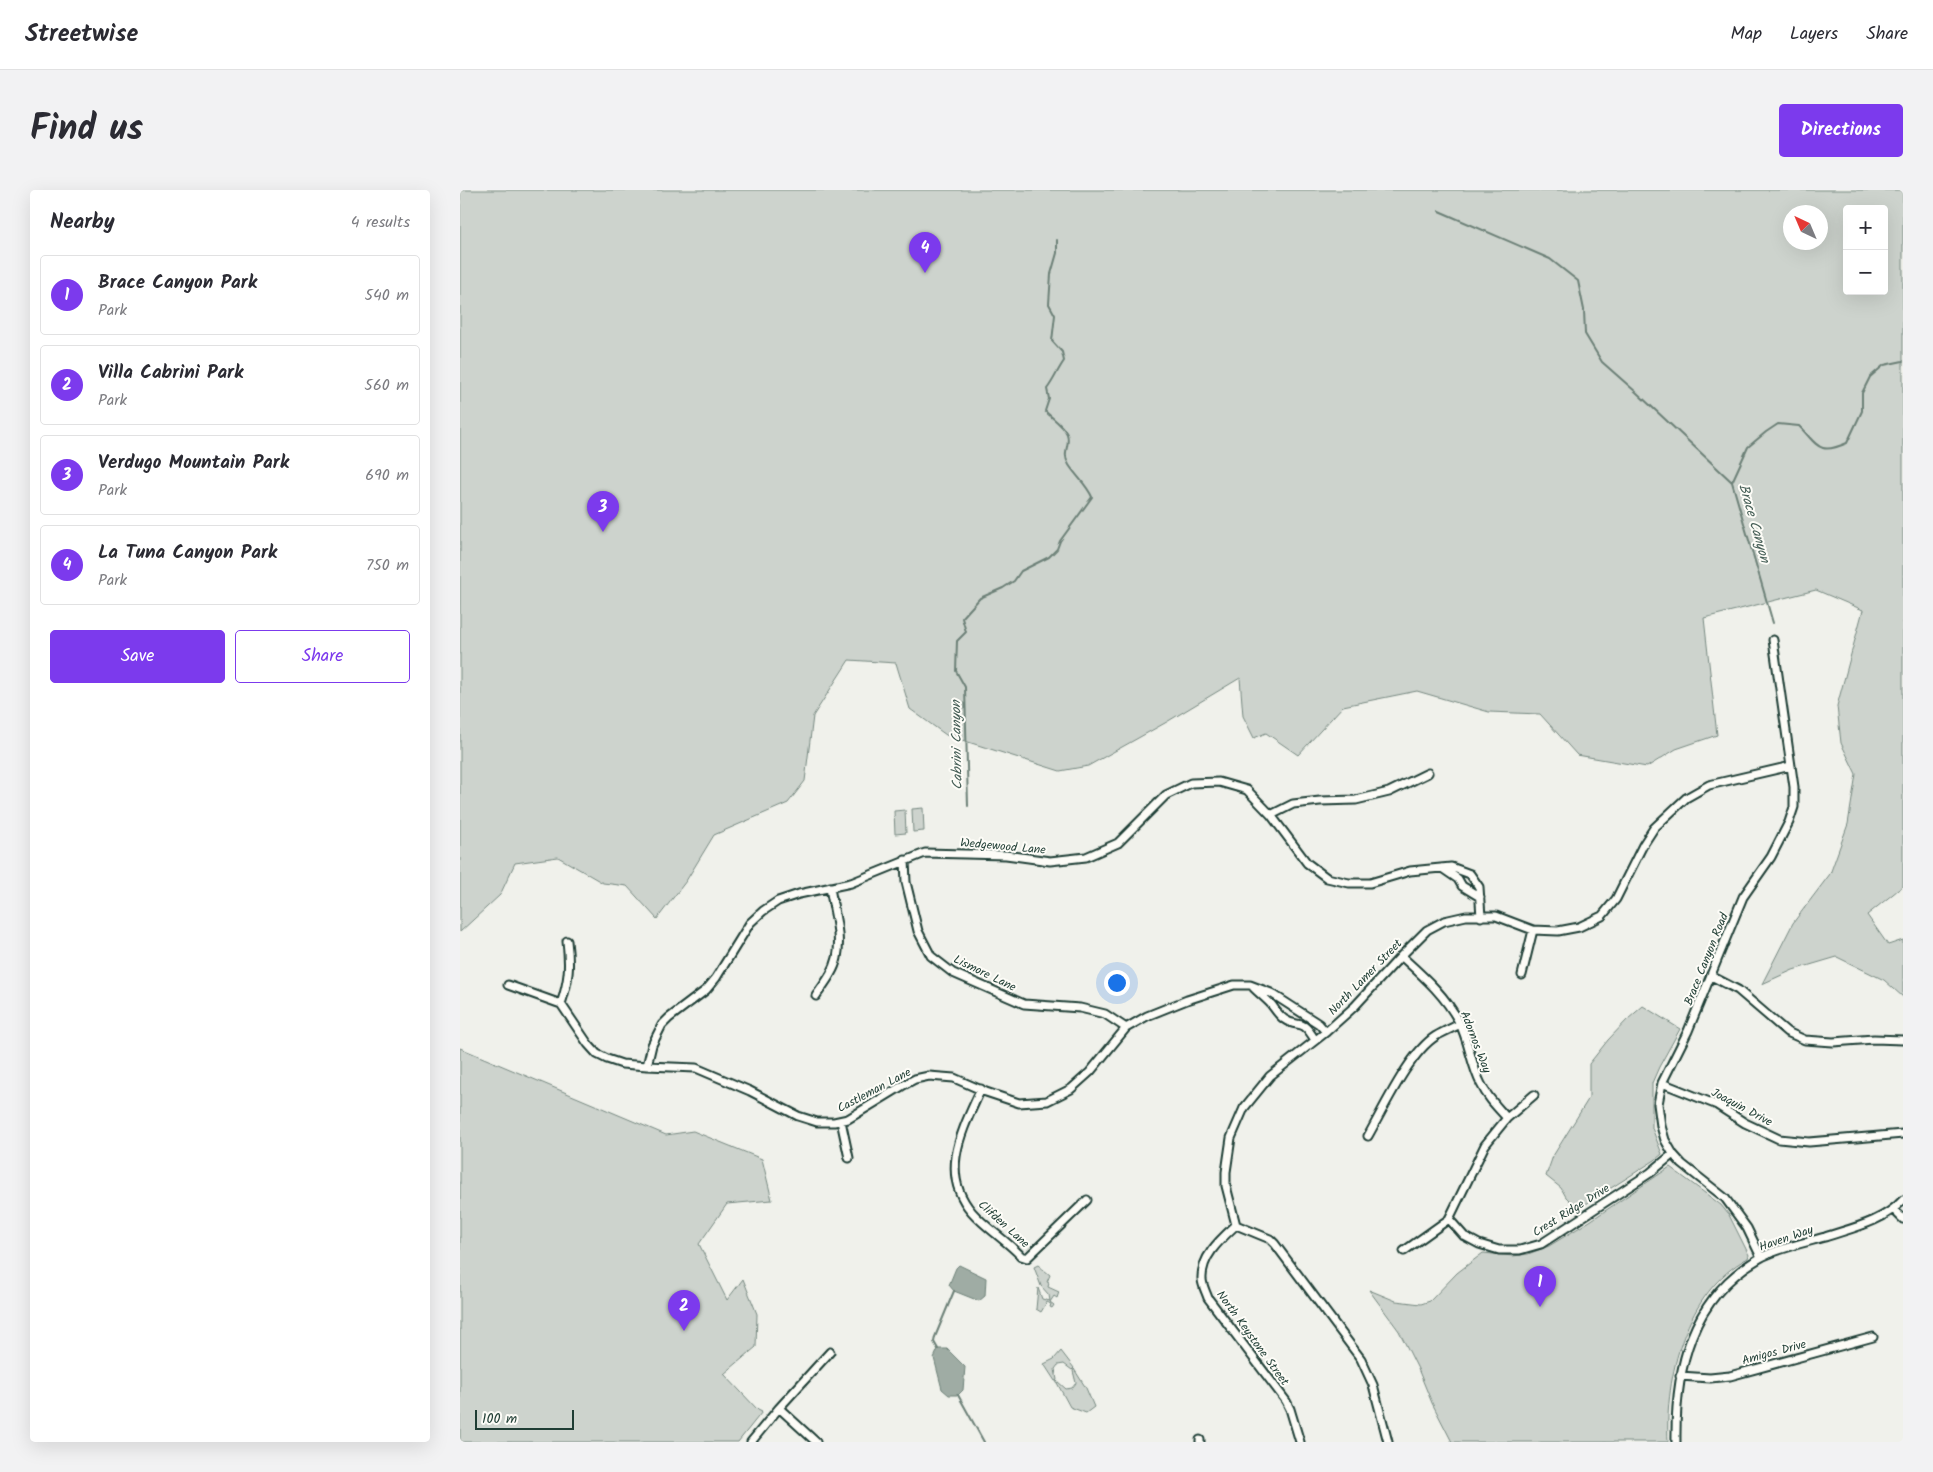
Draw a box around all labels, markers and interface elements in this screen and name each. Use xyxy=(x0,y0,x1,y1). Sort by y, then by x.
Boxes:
text: Streetwise xyxy=(25,15,138,54)
text: Map xyxy=(1731,20,1762,49)
text: Layers xyxy=(1790,20,1838,49)
text: Share xyxy=(1866,20,1908,49)
text: Find us xyxy=(30,102,143,158)
button: Directions xyxy=(1779,104,1903,157)
north arrow xyxy=(1783,205,1828,250)
map controls xyxy=(1843,205,1888,295)
button: + xyxy=(1843,205,1888,250)
text: Nearby xyxy=(50,206,115,239)
text: 4 results xyxy=(351,210,410,235)
pin: 4 xyxy=(909,232,941,273)
button: − xyxy=(1843,250,1888,295)
text: Brace Canyon Park xyxy=(98,268,257,298)
text: 1 xyxy=(65,283,69,308)
text: 540 m xyxy=(364,283,409,308)
text: Park xyxy=(98,298,127,323)
text: Villa Cabrini Park xyxy=(98,358,243,388)
text: 2 xyxy=(62,373,72,398)
text: 560 m xyxy=(364,373,409,398)
text: Park xyxy=(98,388,127,413)
text: Verdugo Mountain Park xyxy=(98,448,289,478)
text: 3 xyxy=(63,463,71,488)
text: 690 m xyxy=(365,463,409,488)
text: Park xyxy=(98,478,127,503)
water label: Brace Canyon xyxy=(1732,481,1776,567)
pin: 3 xyxy=(587,491,619,532)
text: La Tuna Canyon Park xyxy=(98,538,277,568)
text: 4 xyxy=(63,553,71,578)
text: 750 m xyxy=(366,553,409,578)
text: Park xyxy=(98,568,127,593)
button: Save xyxy=(50,630,225,683)
button: Share xyxy=(235,630,410,683)
water label: Cabrini Canyon xyxy=(945,699,969,790)
street label: Wedgewood Lane xyxy=(959,833,1047,860)
street label: Brace Canyon Road xyxy=(1679,909,1734,1008)
street label: North Lamer Street xyxy=(1324,935,1407,1020)
street label: Lismore Lane xyxy=(950,950,1020,997)
your location xyxy=(1104,970,1130,996)
street label: Adornos Way xyxy=(1455,1008,1496,1076)
street label: Castleman Lane xyxy=(834,1063,915,1118)
street label: Joaquin Drive xyxy=(1708,1083,1776,1132)
street label: Crest Ridge Drive xyxy=(1529,1179,1614,1242)
street label: Clifden Lane xyxy=(973,1196,1034,1253)
street label: Haven Way xyxy=(1757,1220,1816,1257)
pin: 1 xyxy=(1524,1266,1556,1307)
street label: North Keystone Street xyxy=(1211,1287,1294,1390)
pin: 2 xyxy=(668,1290,700,1331)
street label: Amigos Drive xyxy=(1740,1335,1809,1370)
scale bar xyxy=(475,1407,574,1430)
text: 100 m xyxy=(482,1408,517,1430)

